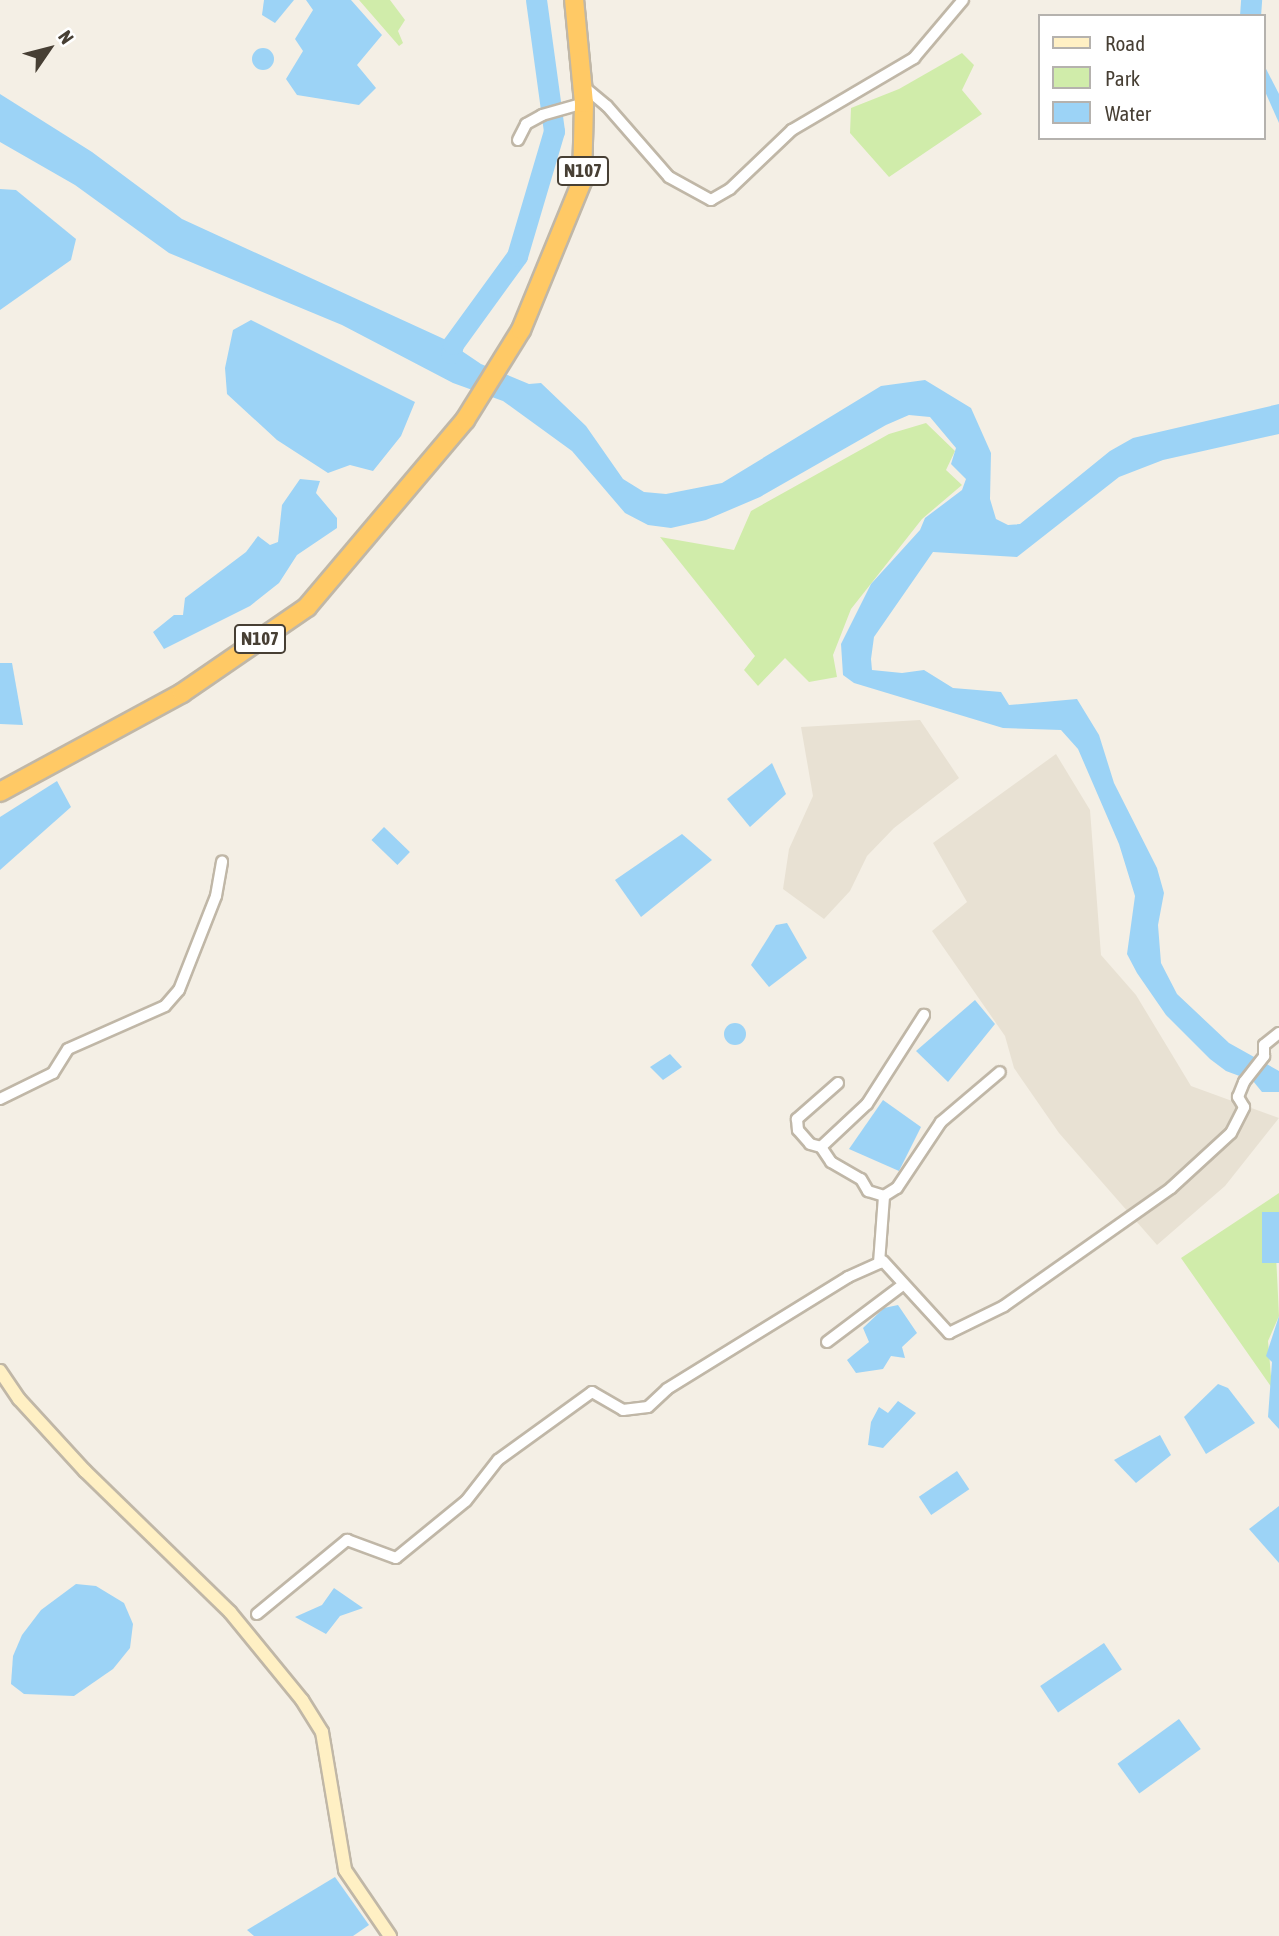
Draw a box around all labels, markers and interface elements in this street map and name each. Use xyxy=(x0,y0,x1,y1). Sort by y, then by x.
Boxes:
north arrow xyxy=(14,14,84,84)
legend xyxy=(1038,14,1265,140)
text: N xyxy=(54,26,78,48)
text: Road xyxy=(1105,31,1145,55)
text: Park xyxy=(1105,66,1140,90)
text: Water xyxy=(1105,101,1151,125)
road number: N107 xyxy=(557,155,609,186)
road number: N107 xyxy=(234,624,286,654)

